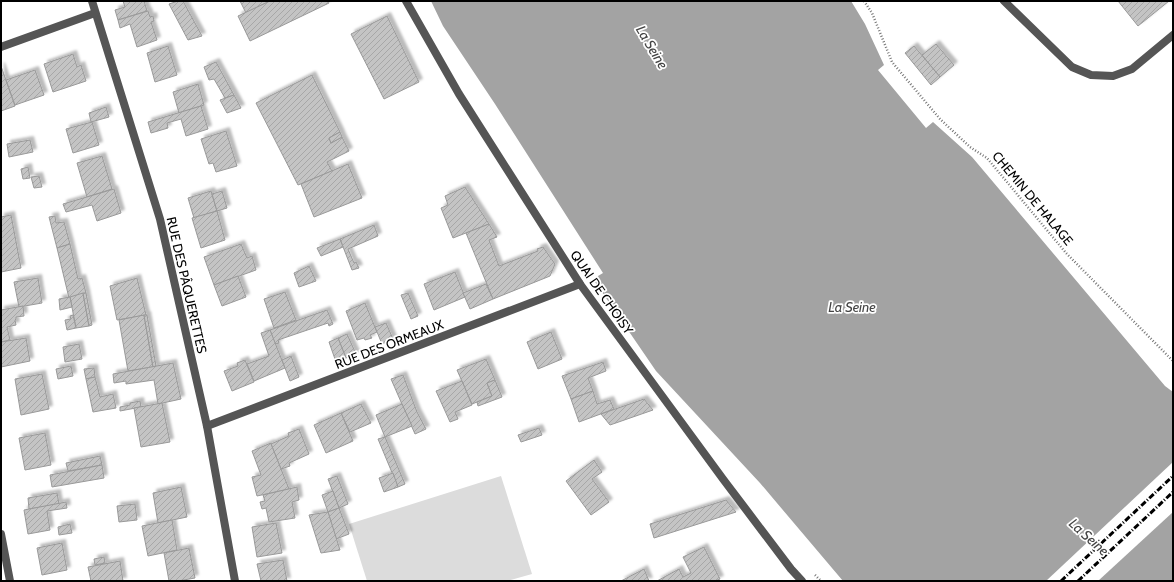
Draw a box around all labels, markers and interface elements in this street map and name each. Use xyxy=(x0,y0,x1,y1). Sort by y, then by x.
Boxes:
water label: La Seine xyxy=(632,22,672,72)
street label: CHEMIN DE HALAGE xyxy=(989,148,1077,248)
street label: RUE DES PÂQUERETTES xyxy=(163,215,211,355)
street label: QUAI DE CHOISY xyxy=(567,247,637,337)
water label: La Seine xyxy=(828,298,876,316)
street label: RUE DES ORMEAUX xyxy=(332,316,446,372)
water label: La Seine xyxy=(1065,514,1113,560)

